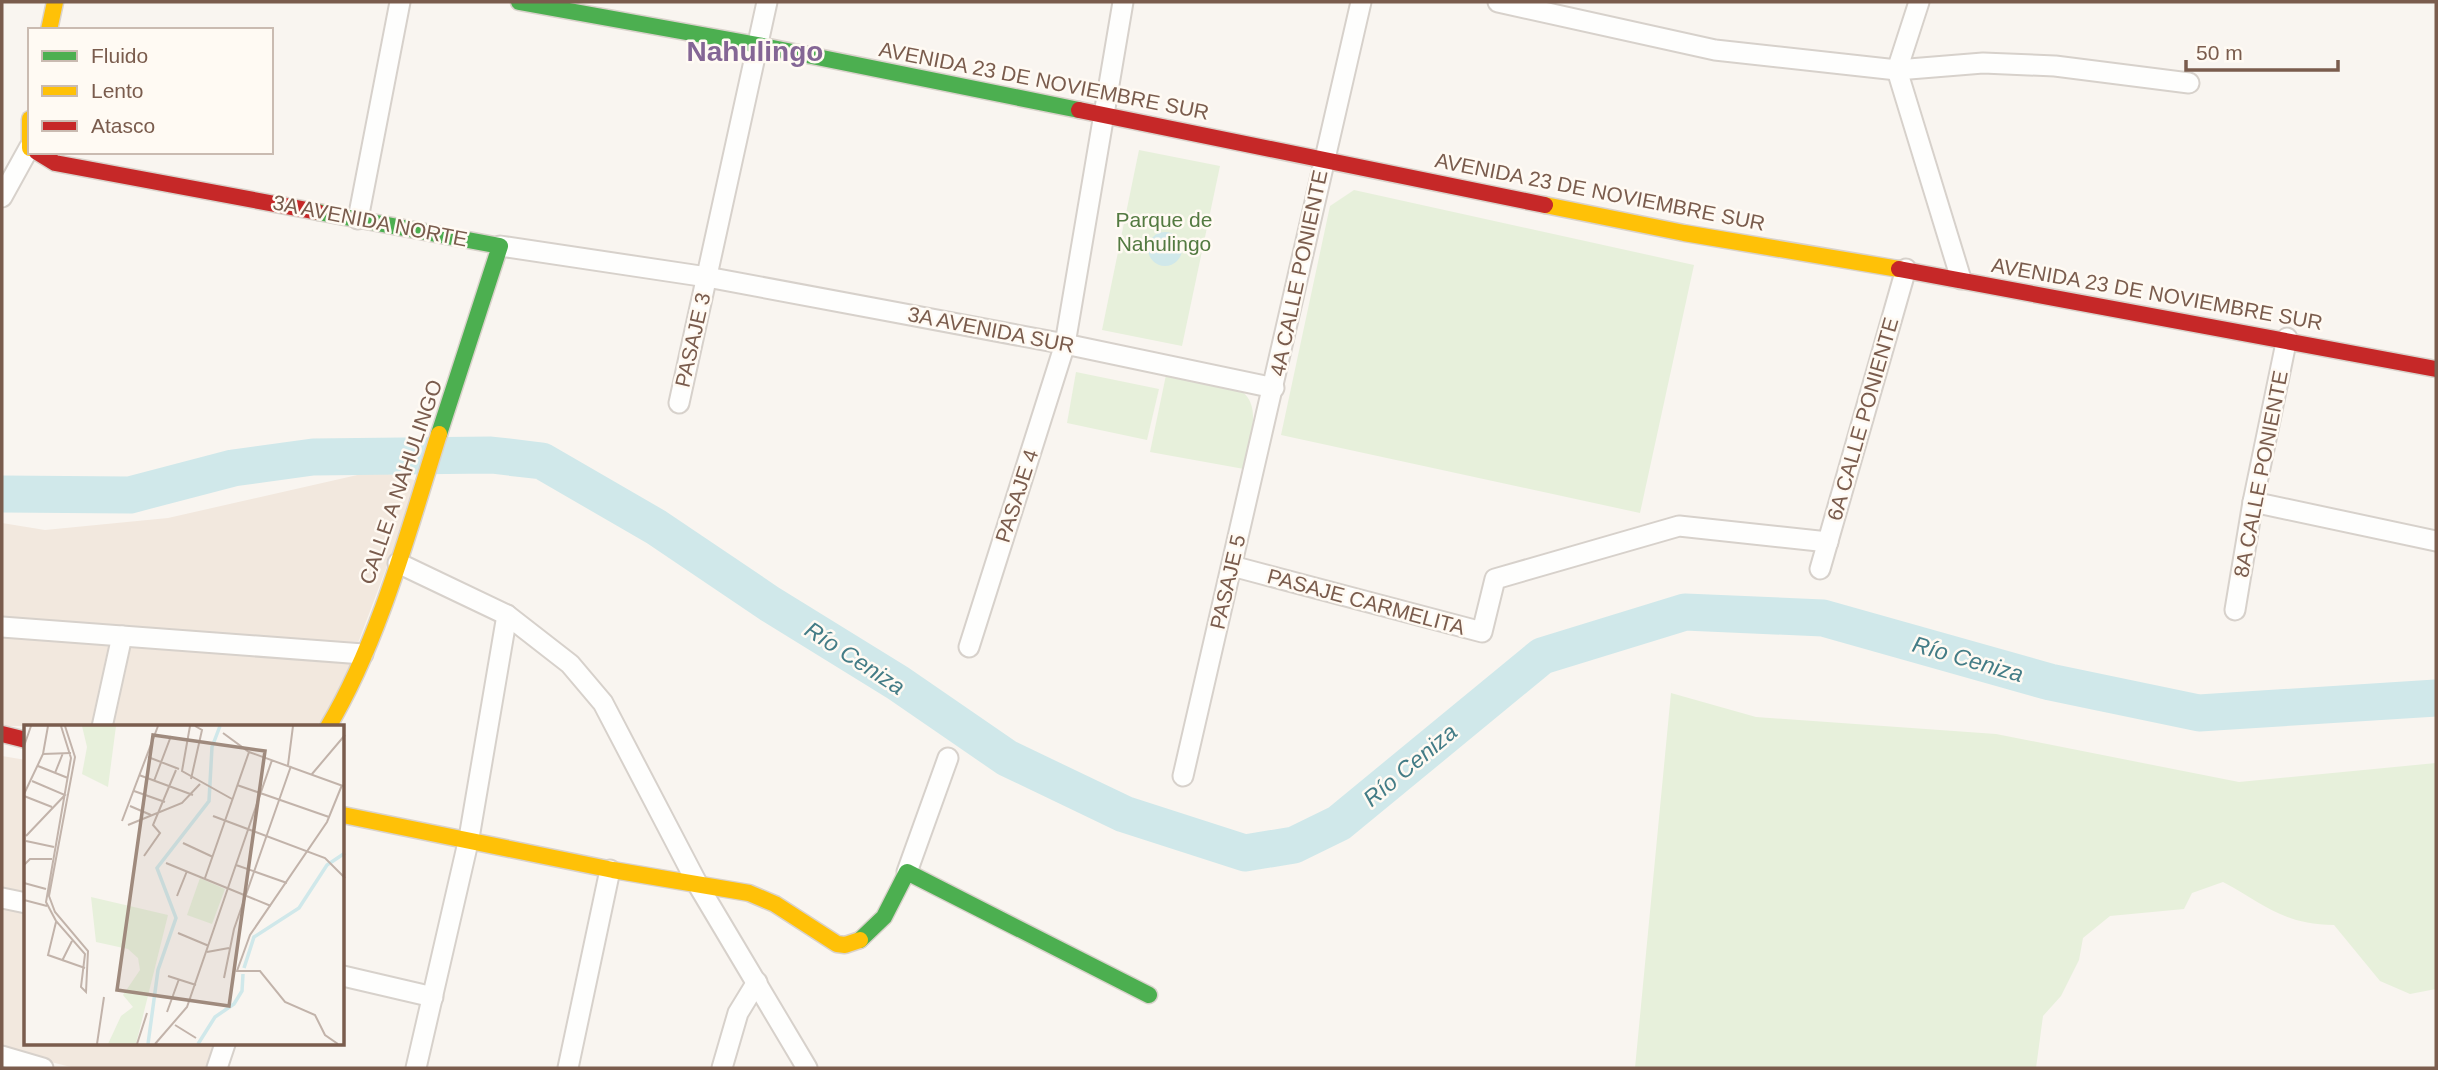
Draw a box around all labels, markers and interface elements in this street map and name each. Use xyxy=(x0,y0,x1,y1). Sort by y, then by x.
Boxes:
legend xyxy=(28,28,273,154)
scale bar xyxy=(2186,28,2338,72)
district label: Nahulingo xyxy=(687,36,823,67)
street label: AVENIDA 23 DE NOVIEMBRE SUR xyxy=(877,37,1211,124)
text: 50 m xyxy=(2196,41,2243,64)
text: Fluido xyxy=(91,44,148,67)
text: Lento xyxy=(91,79,144,102)
text: Atasco xyxy=(91,114,155,137)
street label: AVENIDA 23 DE NOVIEMBRE SUR xyxy=(1433,148,1767,235)
street label: 4A CALLE PONIENTE xyxy=(1265,168,1332,378)
street label: 3A AVENIDA NORTE xyxy=(271,190,469,251)
park label: Parque de Nahulingo xyxy=(1116,208,1212,255)
street label: AVENIDA 23 DE NOVIEMBRE SUR xyxy=(1990,253,2324,334)
street label: PASAJE 3 xyxy=(670,290,715,389)
street label: 3A AVENIDA SUR xyxy=(906,302,1076,357)
street label: 6A CALLE PONIENTE xyxy=(1823,315,1903,523)
street label: 8A CALLE PONIENTE xyxy=(2229,369,2292,579)
street label: CALLE A NAHULINGO xyxy=(355,377,446,587)
street label: PASAJE 4 xyxy=(991,446,1042,545)
street label: PASAJE 5 xyxy=(1205,532,1250,631)
street label: PASAJE CARMELITA xyxy=(1265,564,1467,639)
water label: Río Ceniza xyxy=(800,616,910,700)
water label: Río Ceniza xyxy=(1910,631,2026,687)
water label: Río Ceniza xyxy=(1358,718,1462,812)
inset map xyxy=(24,725,345,1046)

